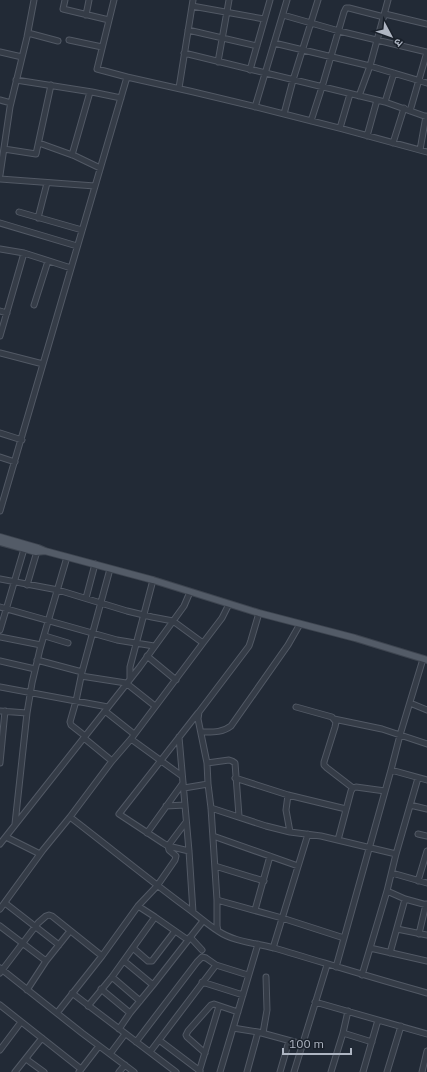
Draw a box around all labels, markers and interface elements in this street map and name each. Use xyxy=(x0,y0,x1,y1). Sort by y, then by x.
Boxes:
north arrow xyxy=(371,16,411,56)
text: उ xyxy=(391,36,406,50)
scale bar xyxy=(283,1030,351,1056)
text: 100 m xyxy=(289,1036,324,1051)

